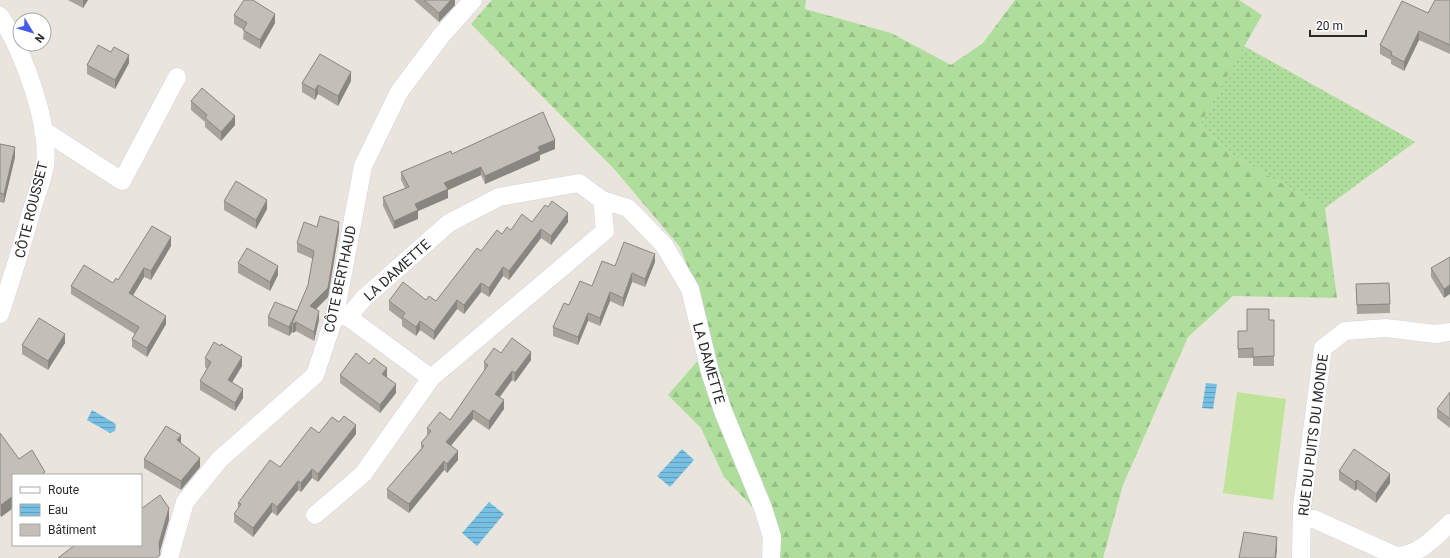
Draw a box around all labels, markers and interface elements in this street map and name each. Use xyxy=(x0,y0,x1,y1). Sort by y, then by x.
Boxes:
north arrow xyxy=(12,12,52,52)
scale bar xyxy=(1310,12,1366,38)
text: 20 m xyxy=(1316,19,1343,33)
text: N xyxy=(32,31,47,45)
street label: CÔTE ROUSSET xyxy=(10,159,51,260)
street label: CÔTE BERTHAUD xyxy=(320,224,359,334)
street label: LA DAMETTE xyxy=(361,236,433,304)
street label: LA DAMETTE xyxy=(690,321,728,405)
street label: RUE DU PUITS DU MONDE xyxy=(1295,353,1331,517)
legend xyxy=(12,474,142,546)
text: Route xyxy=(48,483,79,497)
text: Eau xyxy=(48,503,68,517)
text: Bâtiment xyxy=(48,523,96,537)

